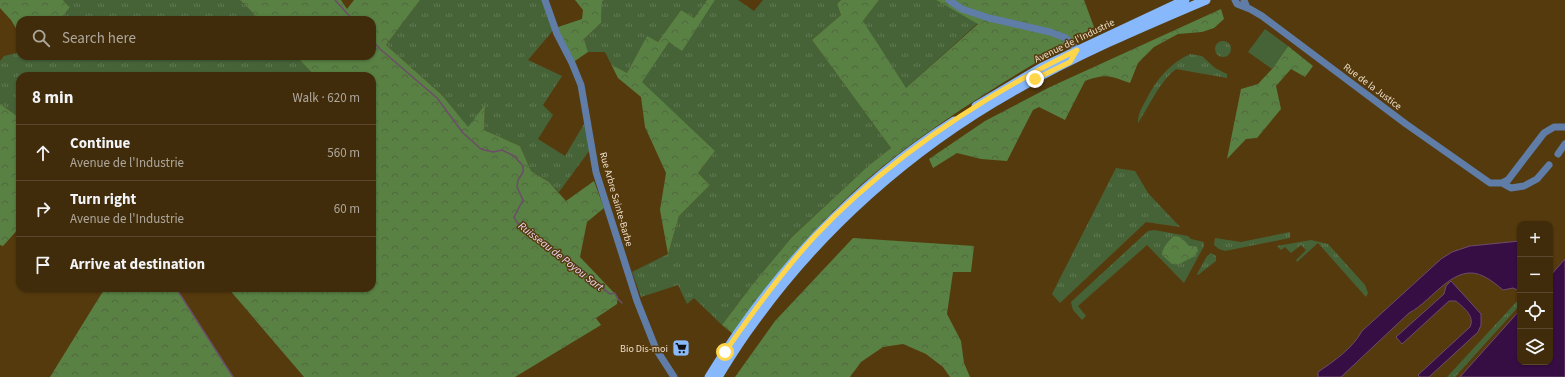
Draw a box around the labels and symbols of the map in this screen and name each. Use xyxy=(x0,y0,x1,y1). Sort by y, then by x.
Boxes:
street label: Avenue de l'Industrie xyxy=(1032,15,1117,66)
street label: Rue de la Justice xyxy=(1340,60,1404,113)
route end xyxy=(1026,70,1044,88)
street label: Rue Arbre Sainte-Barbe xyxy=(596,151,636,248)
water label: Ruisseau de Poyou Sart xyxy=(515,218,607,295)
supermarket icon: Bio Dis-moi xyxy=(671,338,691,358)
place label: Bio Dis-moi xyxy=(620,342,668,356)
route start xyxy=(716,343,734,361)

